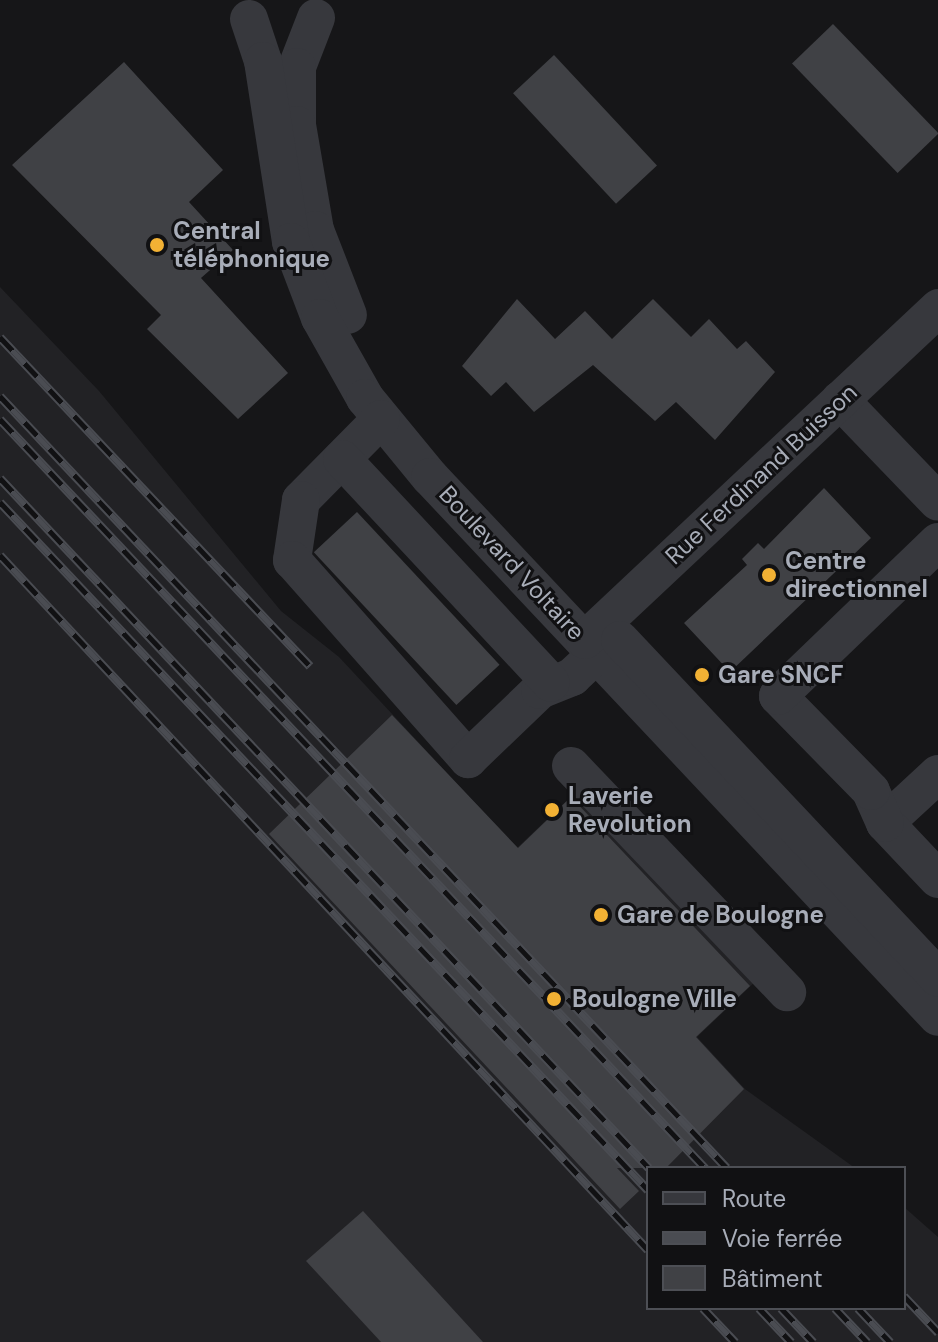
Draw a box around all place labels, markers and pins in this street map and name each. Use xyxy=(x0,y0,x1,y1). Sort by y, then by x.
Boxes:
place label: Central téléphonique xyxy=(173,217,330,273)
marker: Central téléphonique xyxy=(148,236,166,254)
place label: Centre directionnel xyxy=(785,547,928,603)
marker: Centre directionnel xyxy=(760,566,778,584)
place label: Gare SNCF xyxy=(718,661,843,689)
marker: Gare SNCF xyxy=(693,666,711,684)
place label: Laverie Revolution xyxy=(568,782,692,838)
marker: Laverie Revolution xyxy=(543,801,561,819)
place label: Gare de Boulogne xyxy=(617,901,824,929)
marker: Gare de Boulogne xyxy=(592,906,610,924)
place label: Boulogne Ville xyxy=(572,985,737,1013)
marker: Boulogne Ville xyxy=(543,988,565,1010)

